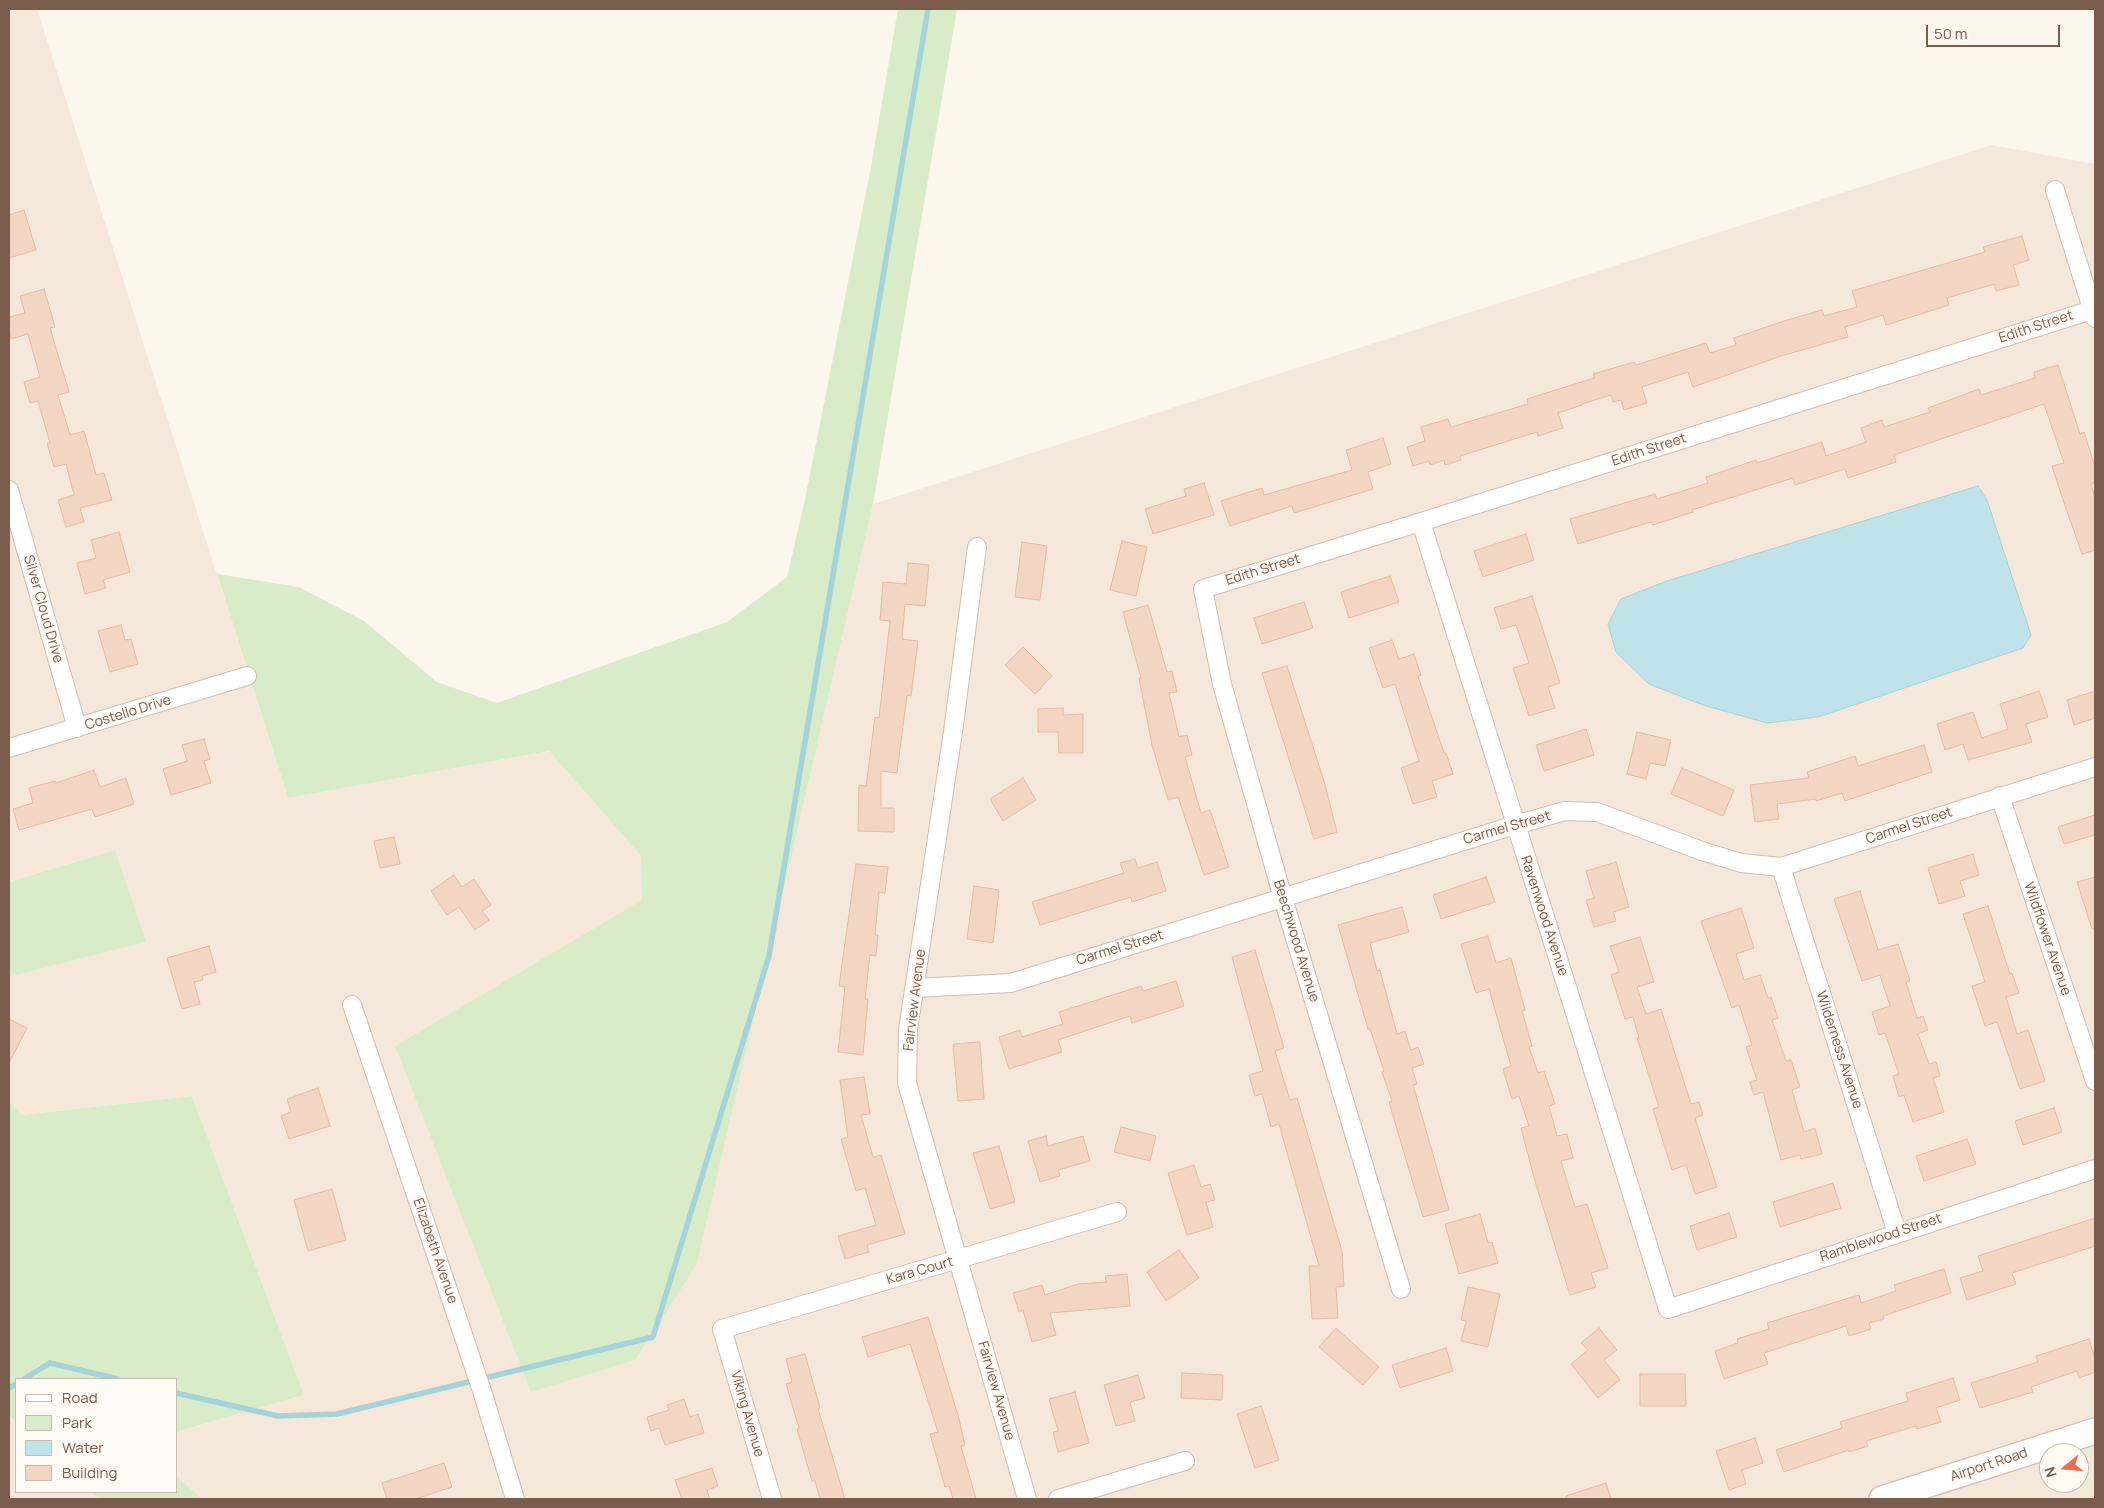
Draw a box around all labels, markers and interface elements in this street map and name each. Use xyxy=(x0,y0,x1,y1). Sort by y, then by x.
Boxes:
scale bar xyxy=(1929,15,2063,47)
text: 50 m xyxy=(1934,23,1968,44)
street label: Edith Street xyxy=(1997,307,2075,347)
street label: Edith Street xyxy=(1610,430,1688,470)
street label: Edith Street xyxy=(1224,551,1302,589)
street label: Silver Cloud Drive xyxy=(20,553,66,665)
street label: Costello Drive xyxy=(83,692,173,734)
street label: Carmel Street xyxy=(1864,804,1954,848)
street label: Carmel Street xyxy=(1461,808,1553,848)
street label: Ravenwood Avenue xyxy=(1517,854,1571,978)
street label: Beechwood Avenue xyxy=(1269,878,1323,1004)
street label: Wildflower Avenue xyxy=(2020,880,2074,998)
street label: Carmel Street xyxy=(1074,927,1166,969)
street label: Fairview Avenue xyxy=(900,948,930,1052)
street label: Wilderness Avenue xyxy=(1812,989,1866,1111)
street label: Elizabeth Avenue xyxy=(409,1196,461,1306)
street label: Ramblewood Street xyxy=(1818,1210,1944,1266)
street label: Kara Court xyxy=(885,1253,955,1289)
street label: Fairview Avenue xyxy=(974,1339,1018,1443)
street label: Viking Avenue xyxy=(727,1369,767,1459)
legend xyxy=(15,1378,178,1493)
text: Road xyxy=(62,1387,98,1408)
text: Park xyxy=(62,1412,92,1433)
text: Water xyxy=(62,1437,104,1458)
north arrow xyxy=(2039,1443,2089,1493)
street label: Airport Road xyxy=(1948,1445,2030,1485)
text: Building xyxy=(62,1462,117,1483)
text: N xyxy=(2040,1465,2061,1480)

